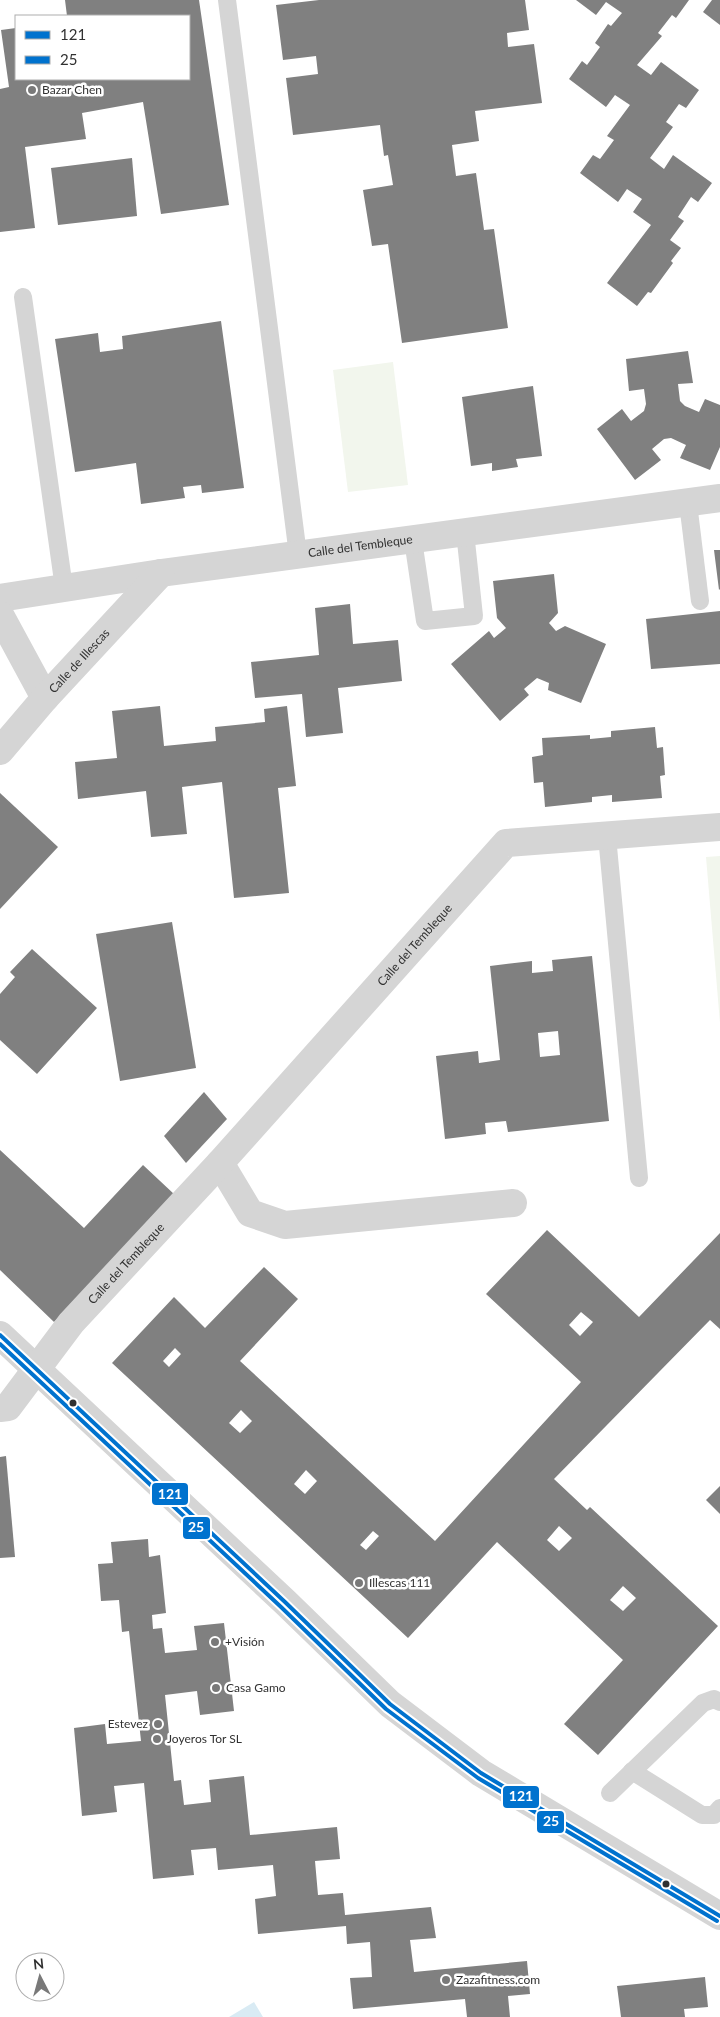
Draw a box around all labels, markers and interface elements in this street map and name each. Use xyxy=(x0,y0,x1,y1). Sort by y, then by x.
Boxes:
legend xyxy=(15,15,190,80)
text: 121 xyxy=(60,25,86,43)
text: 25 xyxy=(60,50,77,68)
place label: Bazar Chen xyxy=(42,82,102,97)
marker: Bazar Chen xyxy=(26,84,38,96)
street label: Calle del Tembleque xyxy=(307,531,413,560)
street label: Calle de Illescas xyxy=(45,625,113,696)
street label: Calle del Tembleque xyxy=(374,900,455,989)
street label: Calle del Tembleque xyxy=(84,1220,167,1307)
unlabelled marker xyxy=(68,1398,78,1408)
line badge: 121 xyxy=(151,1482,189,1506)
text: 121 xyxy=(158,1485,182,1502)
line badge: 25 xyxy=(182,1516,211,1540)
text: 25 xyxy=(188,1518,204,1535)
place label: Illescas 111 xyxy=(369,1575,430,1590)
marker: Illescas 111 xyxy=(353,1577,365,1589)
place label: +Visión xyxy=(225,1634,265,1649)
marker: +Visión xyxy=(209,1636,221,1648)
place label: Casa Gamo xyxy=(226,1680,286,1695)
marker: Casa Gamo xyxy=(210,1682,222,1694)
place label: Estevez xyxy=(108,1716,149,1731)
marker: Estevez xyxy=(152,1718,164,1730)
place label: Joyeros Tor SL xyxy=(167,1731,242,1746)
marker: Joyeros Tor SL xyxy=(151,1733,163,1745)
line badge: 121 xyxy=(502,1785,540,1809)
text: 121 xyxy=(509,1787,533,1804)
line badge: 25 xyxy=(536,1810,565,1834)
text: 25 xyxy=(543,1812,559,1829)
unlabelled marker xyxy=(661,1879,671,1889)
north arrow xyxy=(15,1952,65,2002)
text: N xyxy=(32,1955,45,1973)
place label: Zazafitness.com xyxy=(456,1972,540,1987)
marker: Zazafitness.com xyxy=(440,1974,452,1986)

